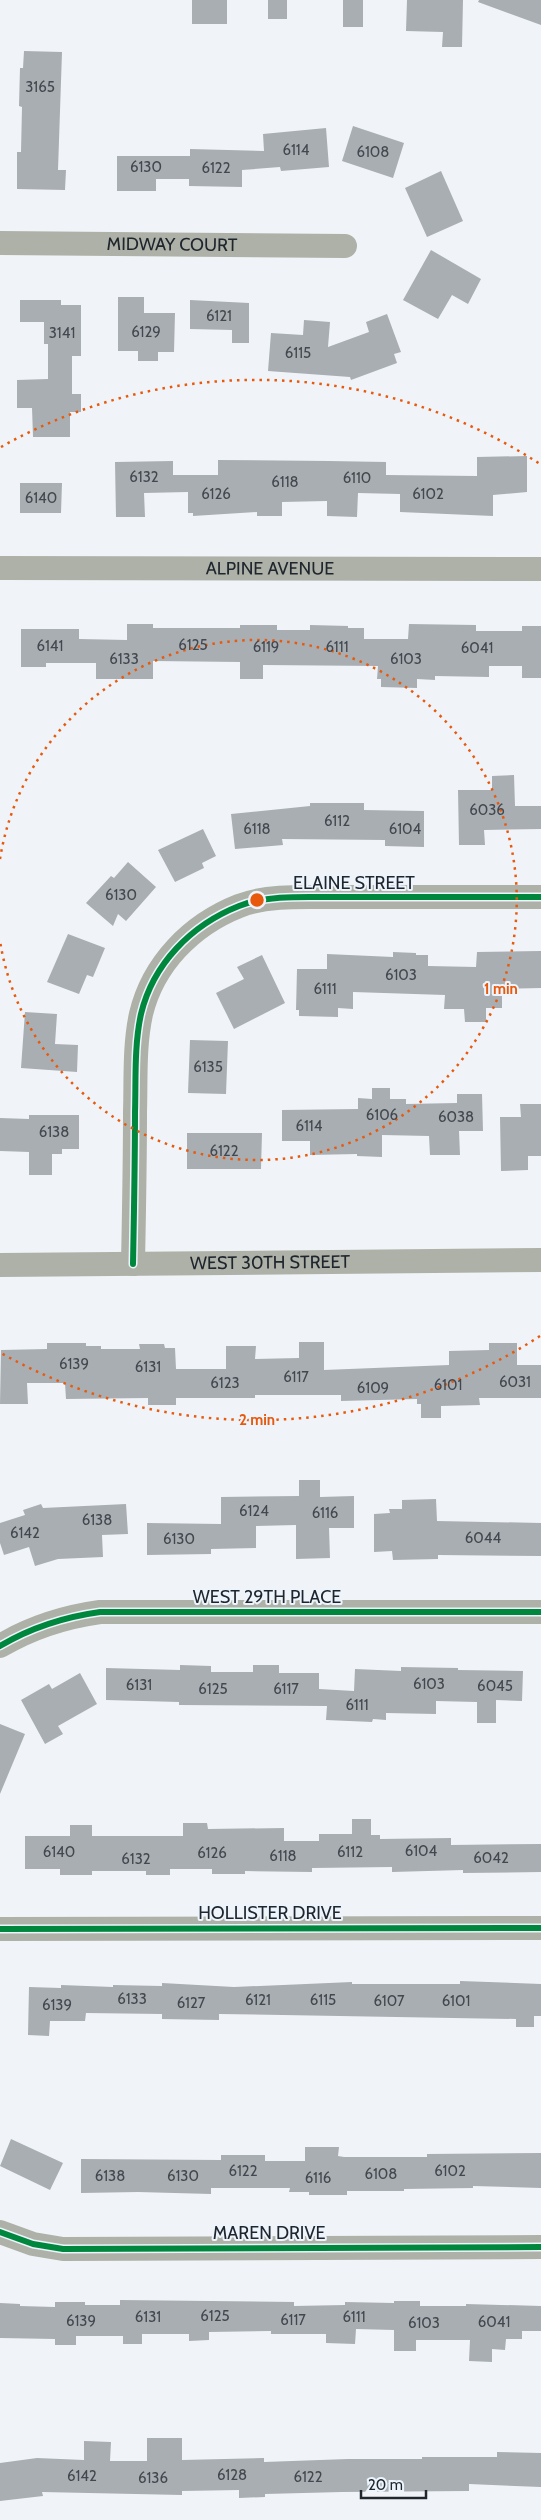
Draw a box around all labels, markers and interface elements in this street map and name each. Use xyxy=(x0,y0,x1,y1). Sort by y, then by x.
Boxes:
house number: 3165 xyxy=(25,78,55,96)
house number: 6114 xyxy=(283,141,310,159)
house number: 6108 xyxy=(357,143,389,161)
house number: 6130 xyxy=(130,158,162,176)
house number: 6122 xyxy=(201,159,231,177)
street label: MIDWAY COURT xyxy=(107,233,238,256)
house number: 6121 xyxy=(206,307,232,325)
house number: 6129 xyxy=(131,323,161,341)
house number: 3141 xyxy=(49,324,75,342)
house number: 6115 xyxy=(285,344,311,362)
house number: 6132 xyxy=(129,468,159,486)
house number: 6110 xyxy=(343,469,371,487)
house number: 6118 xyxy=(271,473,299,491)
house number: 6126 xyxy=(201,485,231,503)
house number: 6102 xyxy=(412,485,444,503)
house number: 6140 xyxy=(25,489,57,507)
street label: ALPINE AVENUE xyxy=(206,557,334,580)
house number: 6125 xyxy=(178,636,208,654)
house number: 6141 xyxy=(37,637,63,655)
house number: 6119 xyxy=(253,638,279,656)
house number: 6111 xyxy=(325,638,349,656)
house number: 6041 xyxy=(461,639,493,657)
house number: 6133 xyxy=(109,650,139,668)
house number: 6103 xyxy=(390,650,422,668)
house number: 6036 xyxy=(469,801,505,819)
house number: 6112 xyxy=(324,812,350,830)
house number: 6118 xyxy=(243,820,271,838)
house number: 6104 xyxy=(389,820,422,838)
street label: ELAINE STREET xyxy=(293,872,415,894)
house number: 6130 xyxy=(105,886,137,904)
centre of rings xyxy=(248,891,266,909)
house number: 6103 xyxy=(385,966,417,984)
house number: 6111 xyxy=(313,980,337,998)
text: 1 min xyxy=(484,980,518,998)
house number: 6135 xyxy=(193,1058,223,1076)
house number: 6106 xyxy=(366,1106,398,1124)
house number: 6038 xyxy=(438,1108,474,1126)
house number: 6114 xyxy=(296,1117,323,1135)
house number: 6138 xyxy=(39,1123,69,1141)
house number: 6122 xyxy=(209,1142,239,1160)
street label: WEST 30TH STREET xyxy=(190,1251,351,1274)
house number: 6139 xyxy=(59,1355,89,1373)
house number: 6131 xyxy=(135,1358,161,1376)
house number: 6117 xyxy=(283,1368,309,1386)
house number: 6031 xyxy=(499,1373,531,1391)
house number: 6123 xyxy=(210,1374,240,1392)
house number: 6101 xyxy=(434,1376,462,1394)
house number: 6109 xyxy=(357,1379,389,1397)
text: 2 min xyxy=(239,1411,275,1429)
house number: 6124 xyxy=(239,1502,269,1520)
house number: 6116 xyxy=(312,1504,338,1522)
house number: 6138 xyxy=(82,1511,112,1529)
house number: 6142 xyxy=(10,1524,40,1542)
house number: 6044 xyxy=(465,1529,501,1547)
house number: 6130 xyxy=(163,1530,195,1548)
street label: WEST 29TH PLACE xyxy=(193,1586,341,1608)
house number: 6103 xyxy=(413,1675,445,1693)
house number: 6131 xyxy=(126,1676,152,1694)
house number: 6045 xyxy=(477,1677,513,1695)
house number: 6125 xyxy=(198,1680,228,1698)
house number: 6117 xyxy=(273,1680,299,1698)
house number: 6111 xyxy=(345,1696,369,1714)
house number: 6104 xyxy=(405,1842,438,1860)
house number: 6140 xyxy=(43,1843,75,1861)
house number: 6112 xyxy=(337,1843,363,1861)
house number: 6126 xyxy=(197,1844,227,1862)
house number: 6118 xyxy=(269,1847,297,1865)
house number: 6042 xyxy=(473,1849,509,1867)
house number: 6132 xyxy=(121,1850,151,1868)
street label: HOLLISTER DRIVE xyxy=(198,1902,342,1924)
house number: 6133 xyxy=(117,1990,147,2008)
house number: 6121 xyxy=(245,1991,271,2009)
house number: 6115 xyxy=(310,1991,336,2009)
house number: 6107 xyxy=(373,1992,405,2010)
house number: 6101 xyxy=(442,1992,470,2010)
house number: 6127 xyxy=(177,1994,206,2012)
house number: 6139 xyxy=(42,1996,72,2014)
house number: 6122 xyxy=(228,2162,258,2180)
house number: 6102 xyxy=(434,2162,466,2180)
house number: 6108 xyxy=(365,2165,397,2183)
house number: 6138 xyxy=(95,2167,125,2185)
house number: 6130 xyxy=(167,2167,199,2185)
house number: 6116 xyxy=(305,2169,331,2187)
street label: MAREN DRIVE xyxy=(213,2222,325,2244)
house number: 6125 xyxy=(200,2307,230,2325)
house number: 6131 xyxy=(135,2308,161,2326)
house number: 6111 xyxy=(342,2308,366,2326)
house number: 6117 xyxy=(280,2311,306,2329)
house number: 6139 xyxy=(66,2312,96,2330)
house number: 6041 xyxy=(478,2313,510,2331)
house number: 6103 xyxy=(408,2314,440,2332)
house number: 6128 xyxy=(217,2466,247,2484)
house number: 6142 xyxy=(67,2467,97,2485)
house number: 6122 xyxy=(293,2468,323,2486)
scale bar xyxy=(361,2468,426,2500)
house number: 6136 xyxy=(138,2469,168,2487)
text: 20 m xyxy=(368,2476,403,2494)

